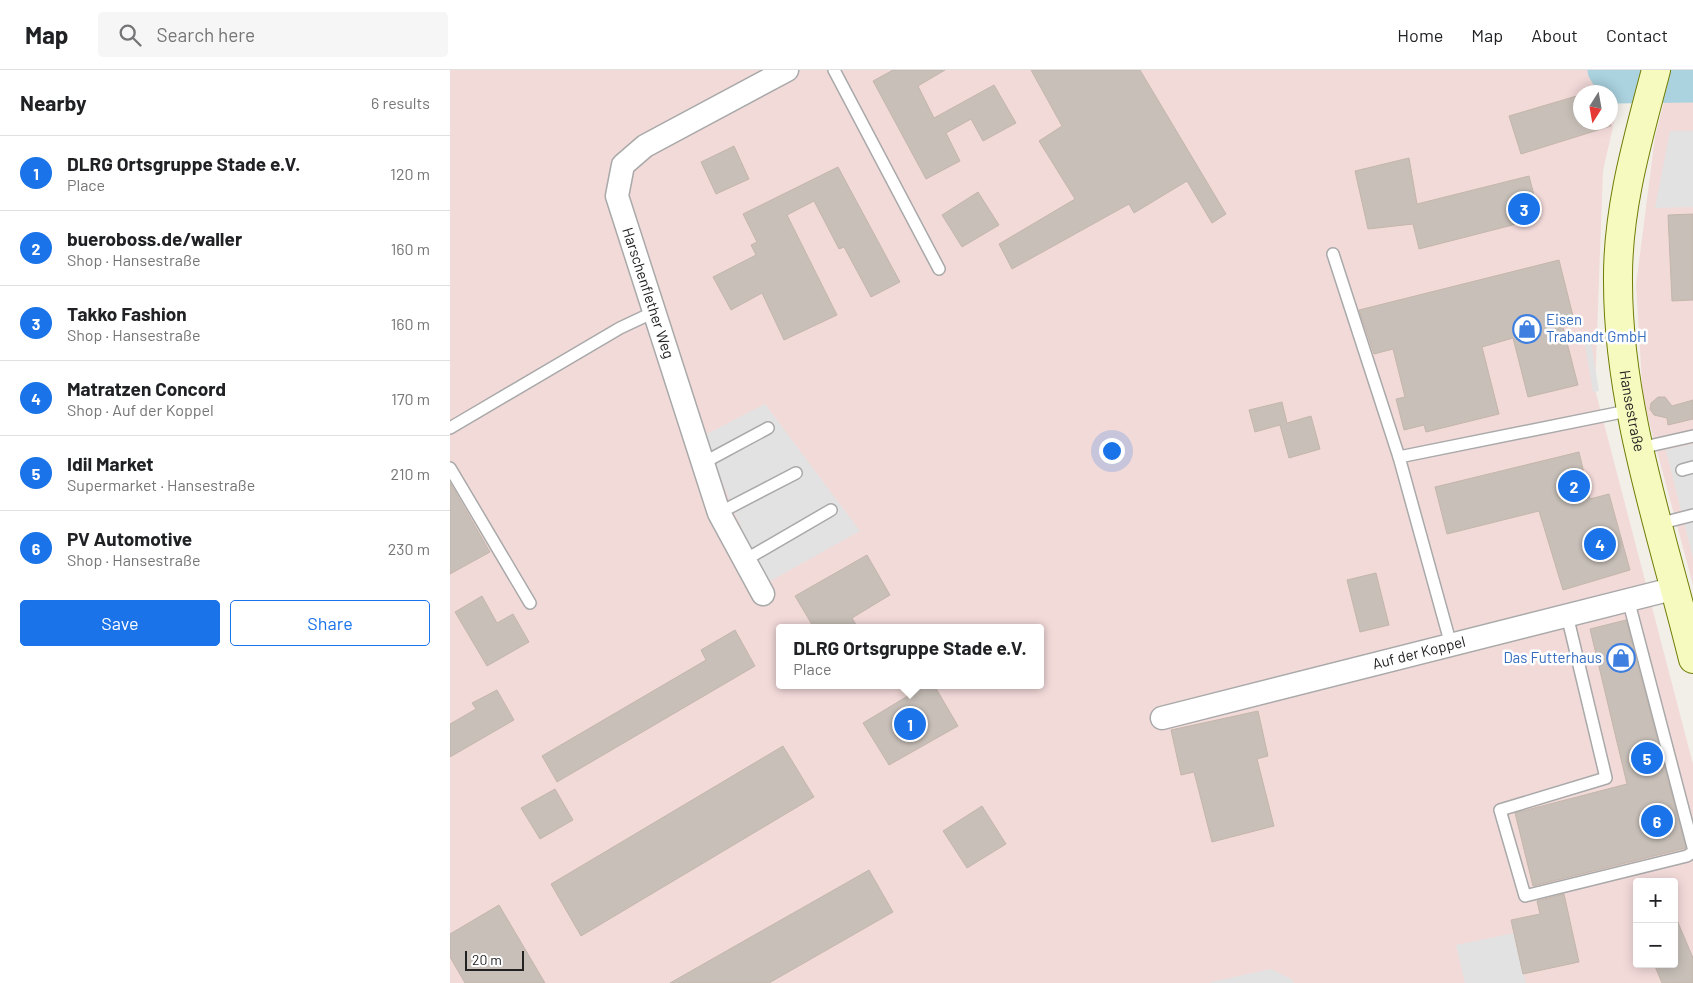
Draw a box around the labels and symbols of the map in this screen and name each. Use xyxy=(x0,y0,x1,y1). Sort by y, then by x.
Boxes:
north arrow xyxy=(1573,85,1618,130)
pin: 3 xyxy=(1508,190,1540,228)
street label: Harschenflether Weg xyxy=(619,225,679,361)
place label: Eisen Trabandt GmbH xyxy=(1546,310,1647,345)
shop icon: Eisen Trabandt GmbH xyxy=(1512,314,1542,344)
street label: Hansestraße xyxy=(1617,369,1649,453)
your location xyxy=(1099,438,1125,464)
pin: 2 xyxy=(1558,467,1590,505)
pin: 4 xyxy=(1584,525,1616,563)
street label: Auf der Koppel xyxy=(1370,632,1467,672)
shop icon: Das Futterhaus xyxy=(1606,643,1636,673)
place label: Das Futterhaus xyxy=(1503,648,1602,666)
pin: 1 xyxy=(894,705,926,743)
pin: 5 xyxy=(1631,739,1663,777)
pin: 6 xyxy=(1641,802,1673,840)
scale bar xyxy=(465,948,524,971)

